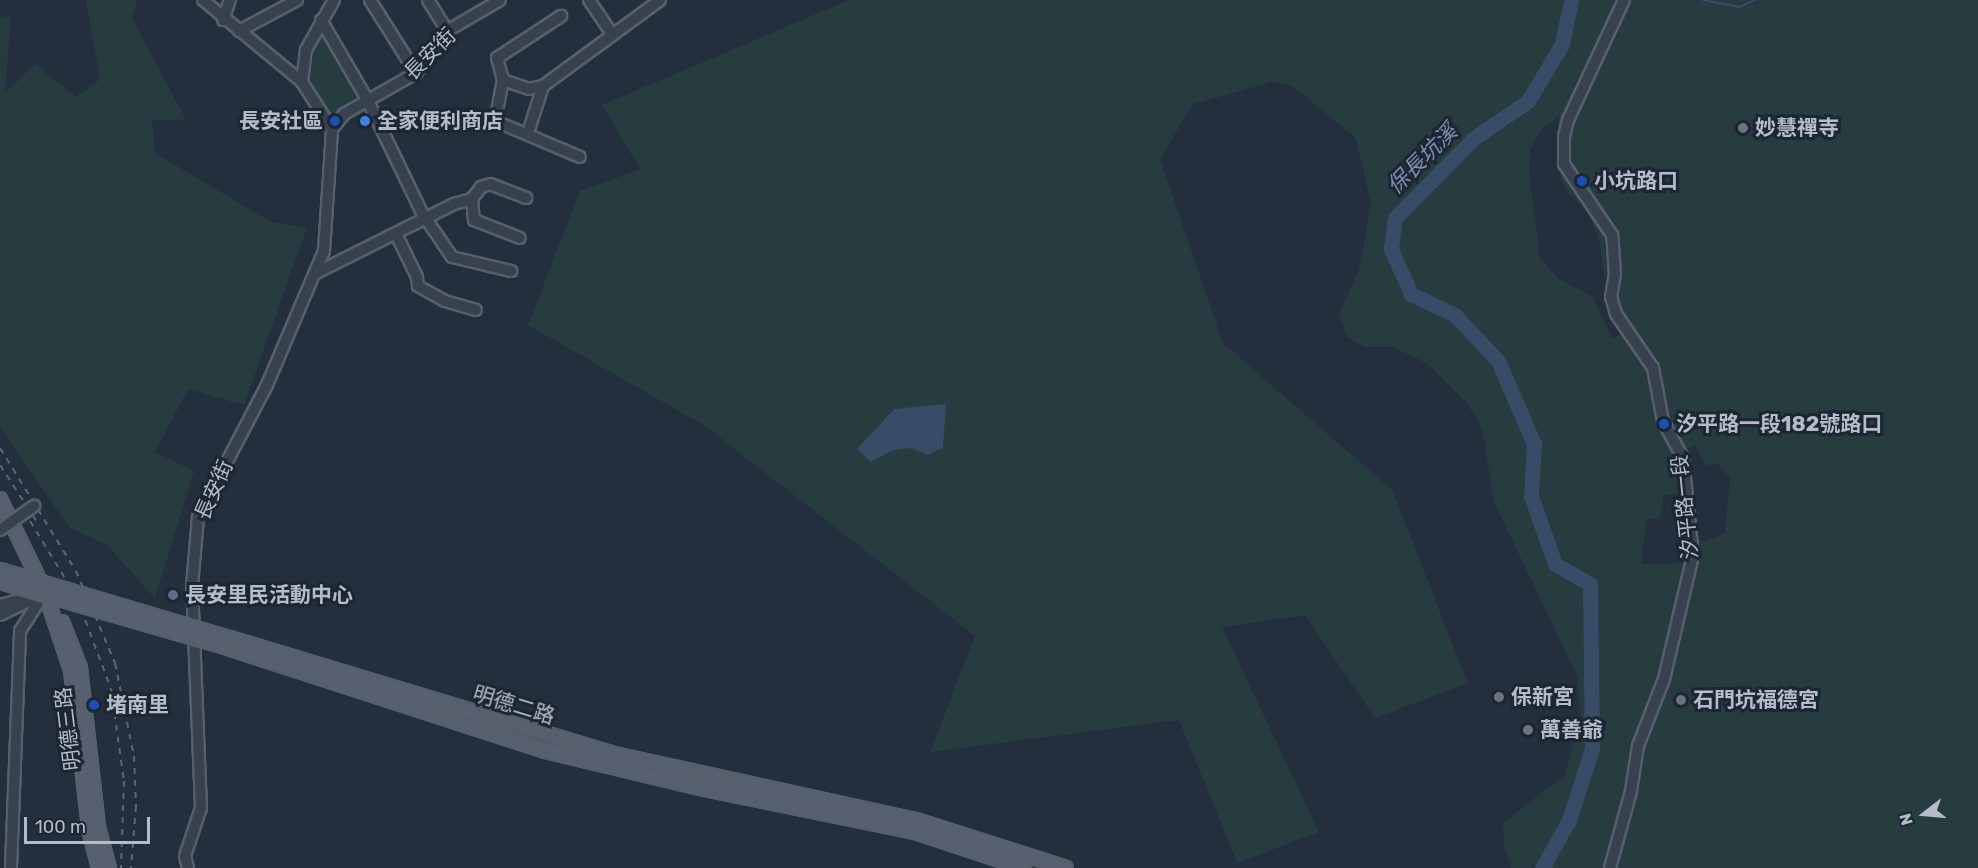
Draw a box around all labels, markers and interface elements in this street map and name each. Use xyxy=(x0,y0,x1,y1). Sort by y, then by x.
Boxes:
street label: 長安街 xyxy=(399,23,461,85)
place label: 長安社區 xyxy=(239,108,323,134)
place label: 全家便利商店 xyxy=(377,108,503,134)
marker: 長安社區 xyxy=(328,114,342,128)
marker: 全家便利商店 xyxy=(358,114,372,128)
place label: 妙慧禪寺 xyxy=(1755,115,1839,141)
water label: 保長坑溪 xyxy=(1382,119,1462,199)
marker: 妙慧禪寺 xyxy=(1736,121,1750,135)
place label: 小坑路口 xyxy=(1594,168,1678,194)
marker: 小坑路口 xyxy=(1575,174,1589,188)
place label: 汐平路一段182號路口 xyxy=(1676,411,1882,437)
marker: 汐平路一段182號路口 xyxy=(1657,417,1671,431)
street label: 汐平路一段 xyxy=(1667,453,1703,561)
street label: 長安街 xyxy=(190,456,238,524)
place label: 長安里民活動中心 xyxy=(185,582,353,608)
marker: 長安里民活動中心 xyxy=(166,588,180,602)
street label: 明德二路 xyxy=(470,681,558,729)
place label: 保新宮 xyxy=(1511,684,1574,710)
street label: 明德三路 xyxy=(50,686,86,772)
place label: 石門坑福德宮 xyxy=(1693,687,1819,713)
marker: 保新宮 xyxy=(1492,690,1506,704)
place label: 堵南里 xyxy=(106,692,169,718)
marker: 石門坑福德宮 xyxy=(1674,693,1688,707)
marker: 堵南里 xyxy=(87,698,101,712)
place label: 萬善爺 xyxy=(1540,717,1603,743)
marker: 萬善爺 xyxy=(1521,723,1535,737)
north arrow xyxy=(1894,784,1954,844)
scale bar xyxy=(27,805,153,843)
text: N xyxy=(1895,811,1917,827)
text: 100 m xyxy=(35,816,86,838)

